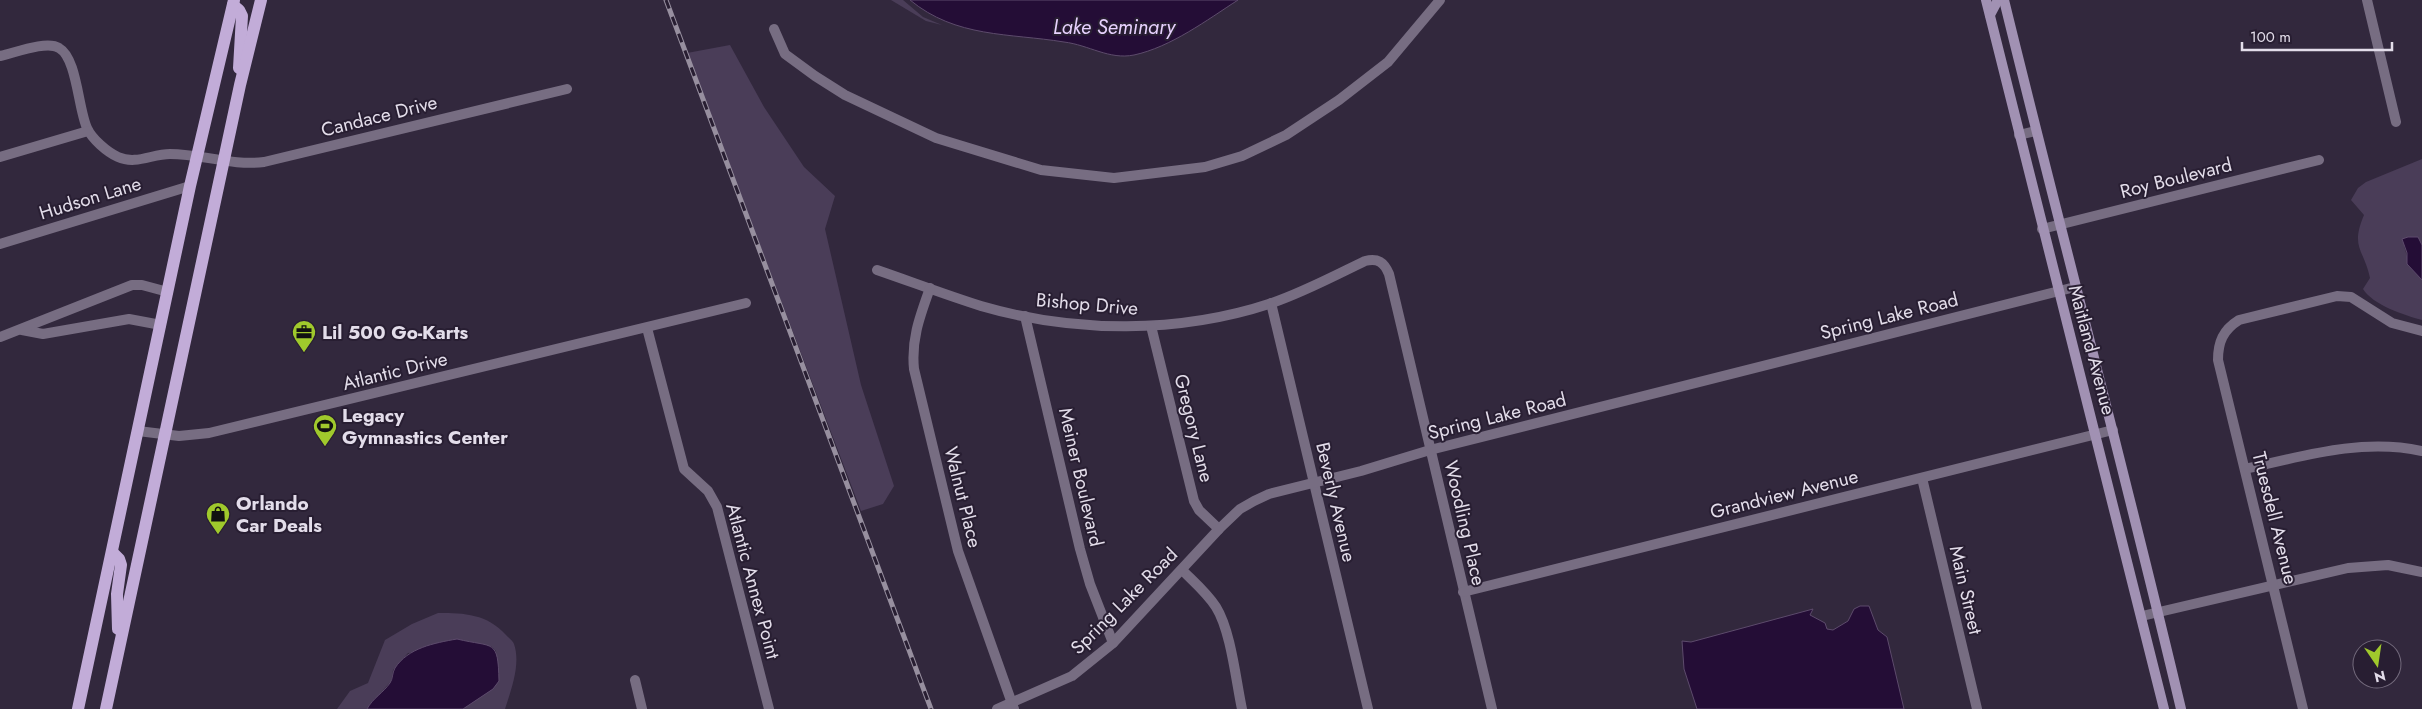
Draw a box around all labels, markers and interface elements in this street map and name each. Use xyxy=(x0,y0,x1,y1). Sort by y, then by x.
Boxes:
water label: Lake Seminary xyxy=(1053,13,1176,42)
scale bar xyxy=(2242,20,2392,52)
text: 100 m xyxy=(2250,26,2291,48)
street label: Candace Drive xyxy=(318,88,440,143)
street label: Roy Boulevard xyxy=(2117,151,2235,205)
street label: Hudson Lane xyxy=(36,170,145,226)
street label: Maitland Avenue xyxy=(2062,282,2122,418)
street label: Bishop Drive xyxy=(1035,286,1139,322)
street label: Spring Lake Road xyxy=(1817,286,1961,346)
office icon: Lil 500 Go-Karts xyxy=(291,319,317,353)
place label: Lil 500 Go-Karts xyxy=(322,319,468,346)
street label: Atlantic Drive xyxy=(340,345,450,397)
street label: Gregory Lane xyxy=(1168,371,1221,485)
street label: Spring Lake Road xyxy=(1425,386,1569,446)
place label: Legacy Gymnastics Center xyxy=(342,402,508,451)
street label: Meiner Boulevard xyxy=(1052,405,1110,549)
sports icon: Legacy Gymnastics Center xyxy=(312,413,338,447)
street label: Beverly Avenue xyxy=(1309,439,1363,565)
street label: Walnut Place xyxy=(937,444,989,551)
street label: Truesdell Avenue xyxy=(2246,449,2305,587)
street label: Woodling Place xyxy=(1438,458,1493,588)
street label: Grandview Avenue xyxy=(1707,462,1861,525)
place label: Orlando Car Deals xyxy=(236,490,322,539)
street label: Atlantic Annex Point xyxy=(719,500,787,662)
shop icon: Orlando Car Deals xyxy=(205,501,231,535)
street label: Spring Lake Road xyxy=(1064,541,1184,661)
street label: Main Street xyxy=(1943,543,1989,638)
north arrow xyxy=(2352,639,2402,689)
text: N xyxy=(2372,666,2388,688)

